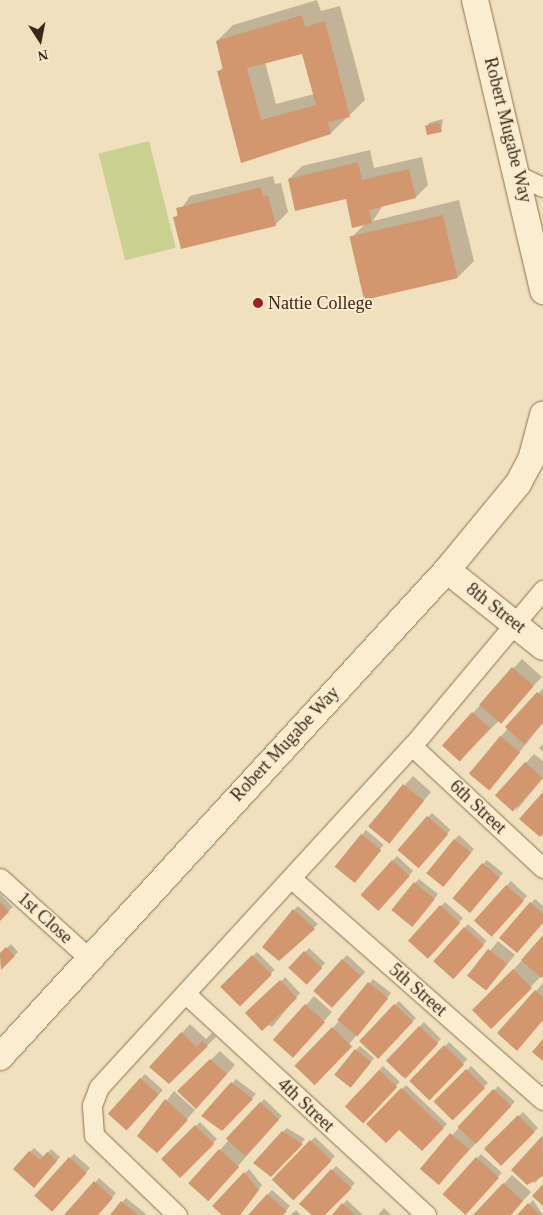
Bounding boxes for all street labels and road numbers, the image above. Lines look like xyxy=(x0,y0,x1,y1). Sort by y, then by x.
street label: Robert Mugabe Way xyxy=(479,55,537,205)
street label: 8th Street xyxy=(462,578,530,638)
street label: Robert Mugabe Way xyxy=(226,682,344,806)
street label: 6th Street xyxy=(445,775,511,839)
street label: 1st Close xyxy=(13,888,77,948)
street label: 5th Street xyxy=(385,959,451,1021)
street label: 4th Street xyxy=(273,1073,339,1137)

